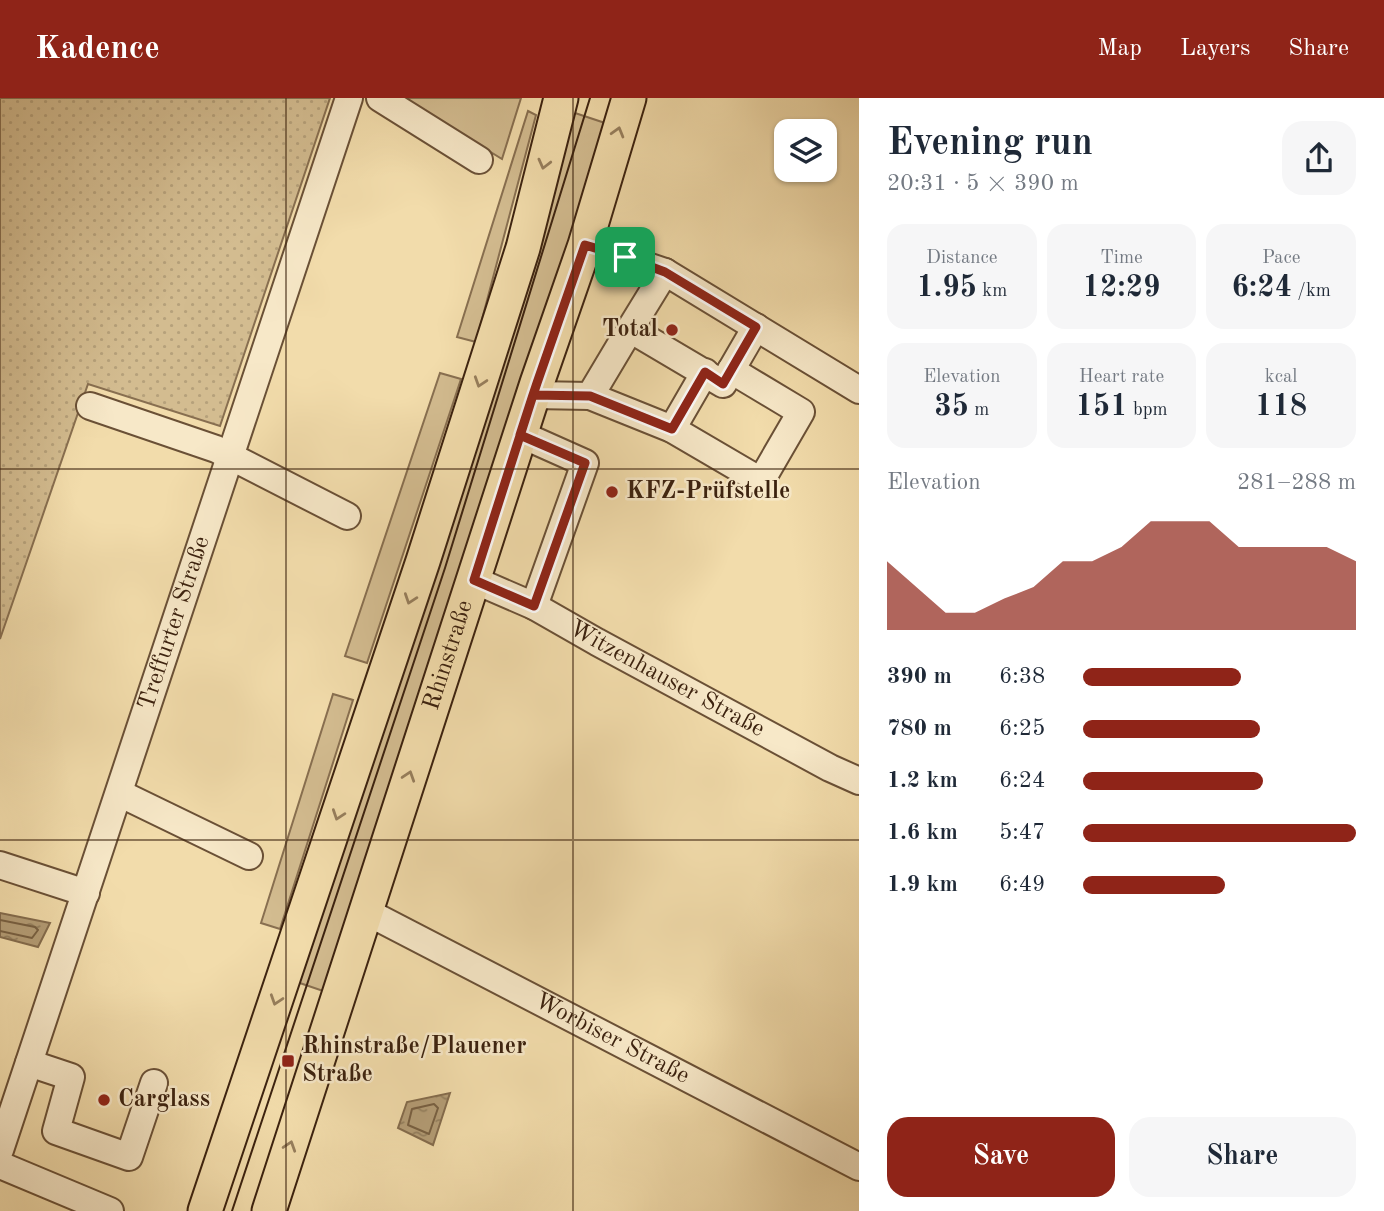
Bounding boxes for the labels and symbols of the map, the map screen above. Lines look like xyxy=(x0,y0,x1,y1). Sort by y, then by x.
one-way arrow xyxy=(610,126,624,138)
one-way arrow xyxy=(538,158,552,170)
pin xyxy=(595,227,655,287)
place label: Total xyxy=(602,318,658,342)
marker: Total xyxy=(664,322,680,338)
one-way arrow xyxy=(474,376,488,388)
place label: KFZ-Prüfstelle xyxy=(626,480,790,504)
marker: KFZ-Prüfstelle xyxy=(604,484,620,500)
street label: Treffurter Straße xyxy=(135,533,215,713)
one-way arrow xyxy=(404,592,418,604)
street label: Rhinstraße xyxy=(420,597,478,713)
street label: Witzenhauser Straße xyxy=(565,617,768,742)
one-way arrow xyxy=(401,770,415,783)
one-way arrow xyxy=(332,808,346,820)
street label: Worbiser Straße xyxy=(531,989,693,1089)
one-way arrow xyxy=(270,993,284,1005)
place label: Rhinstraße/Plauener Straße xyxy=(302,1035,527,1087)
marker: Rhinstraße/Plauener Straße xyxy=(280,1053,296,1069)
place label: Carglass xyxy=(118,1088,210,1112)
marker: Carglass xyxy=(96,1092,112,1108)
one-way arrow xyxy=(282,1140,296,1153)

